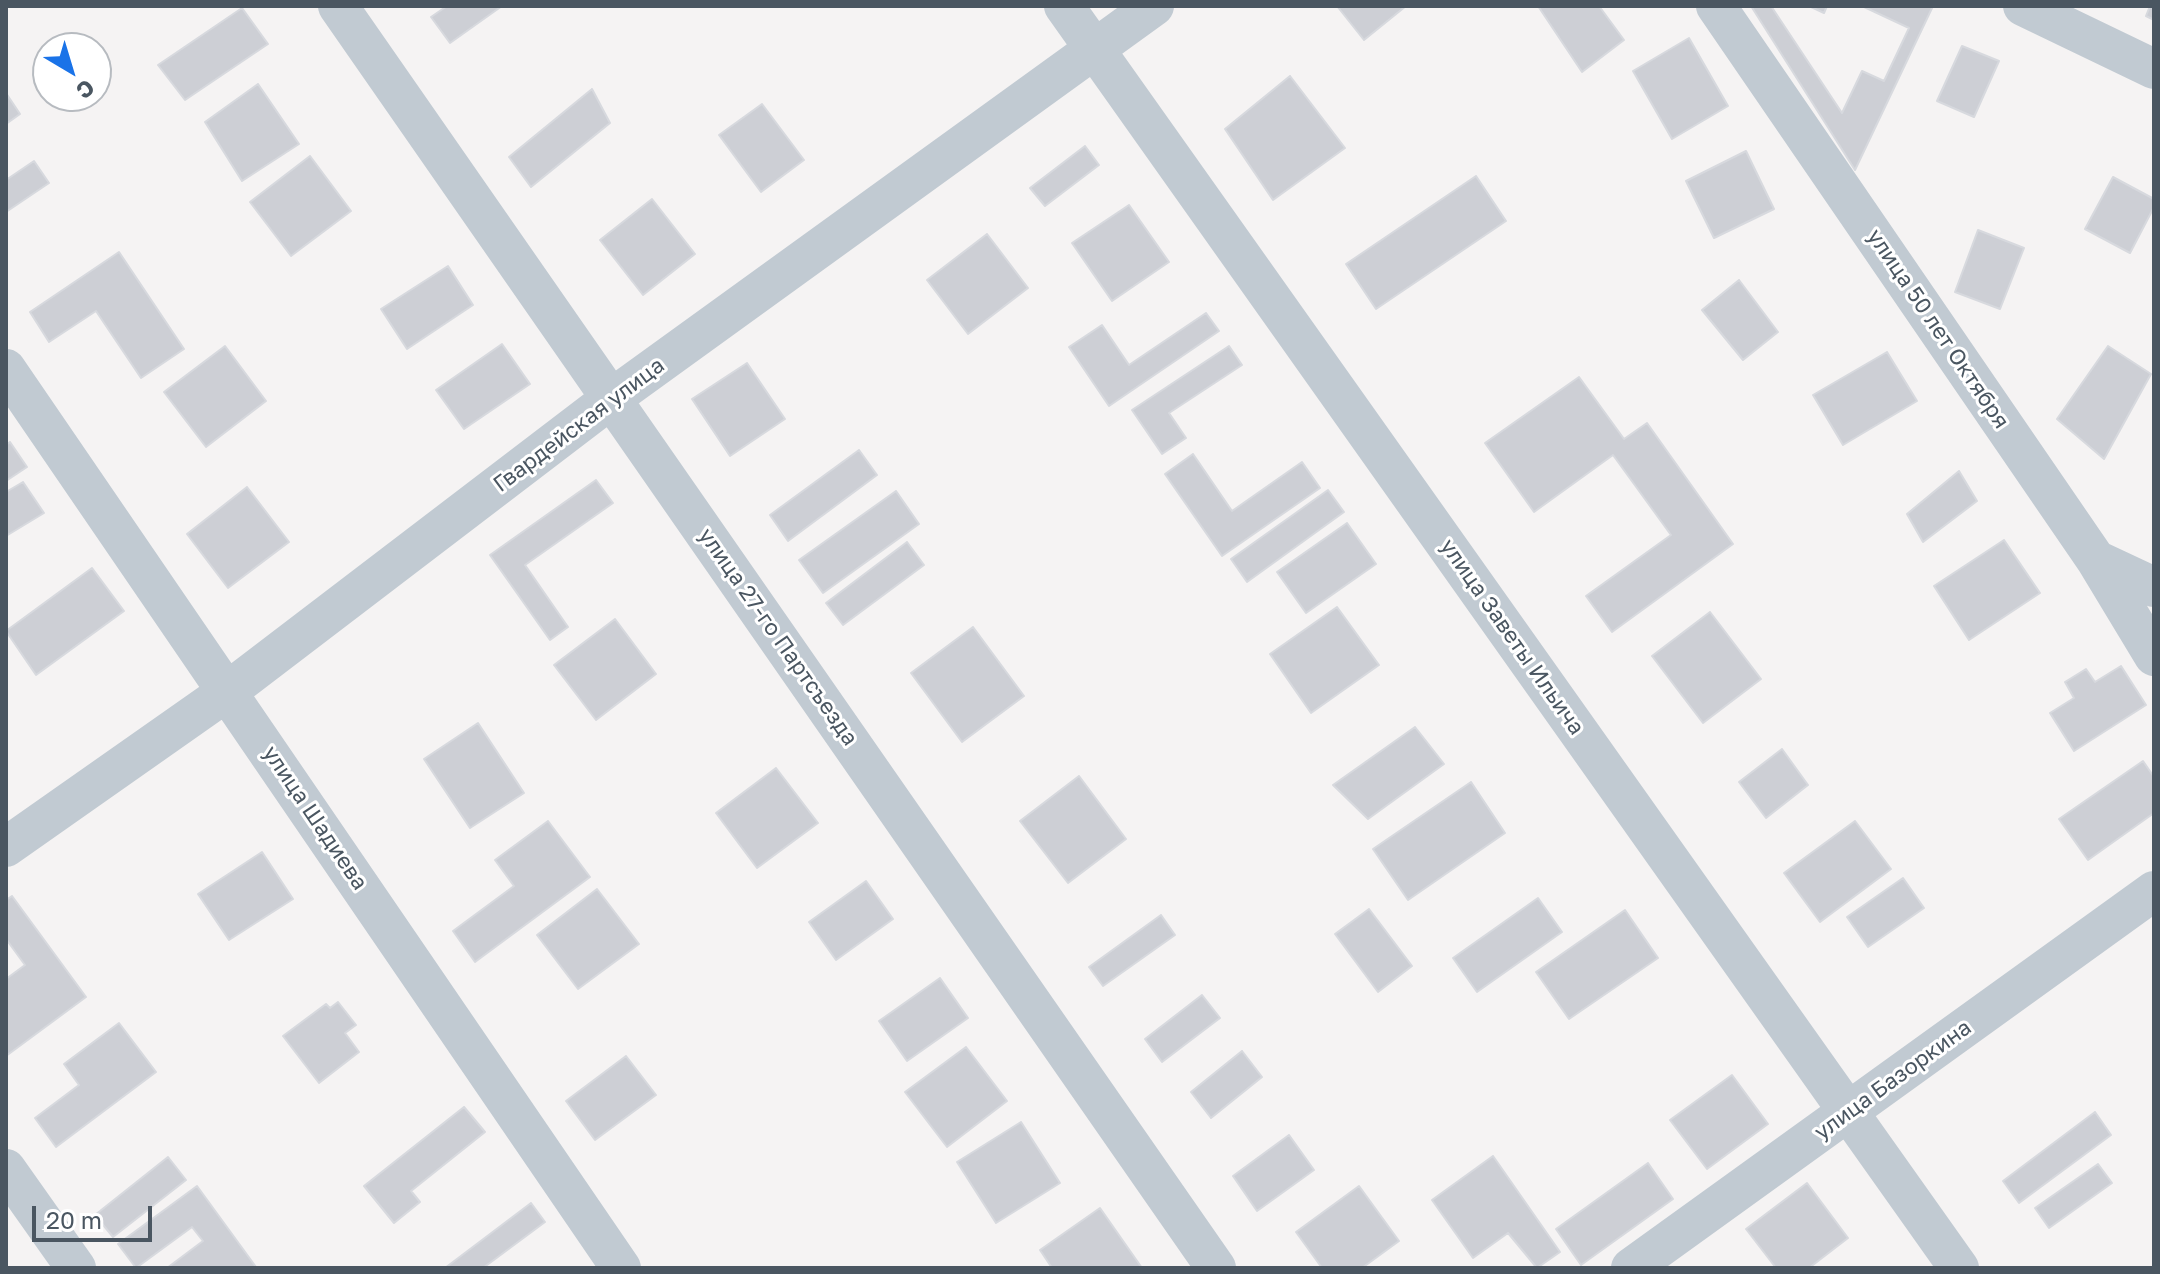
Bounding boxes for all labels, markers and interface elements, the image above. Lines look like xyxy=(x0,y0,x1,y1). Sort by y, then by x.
north arrow xyxy=(32,32,112,112)
text: С xyxy=(71,74,100,105)
street label: улица 50 лет Октября xyxy=(1861,224,2015,434)
street label: Гвардейская улица xyxy=(488,352,670,498)
street label: улица 27-го Партсъезда xyxy=(693,523,863,751)
street label: улица Заветы Ильича xyxy=(1434,534,1590,740)
street label: улица Шадиева xyxy=(257,741,373,895)
street label: улица Базоркина xyxy=(1810,1014,1976,1146)
scale bar xyxy=(36,1190,156,1240)
text: 20 m xyxy=(46,1205,102,1234)

